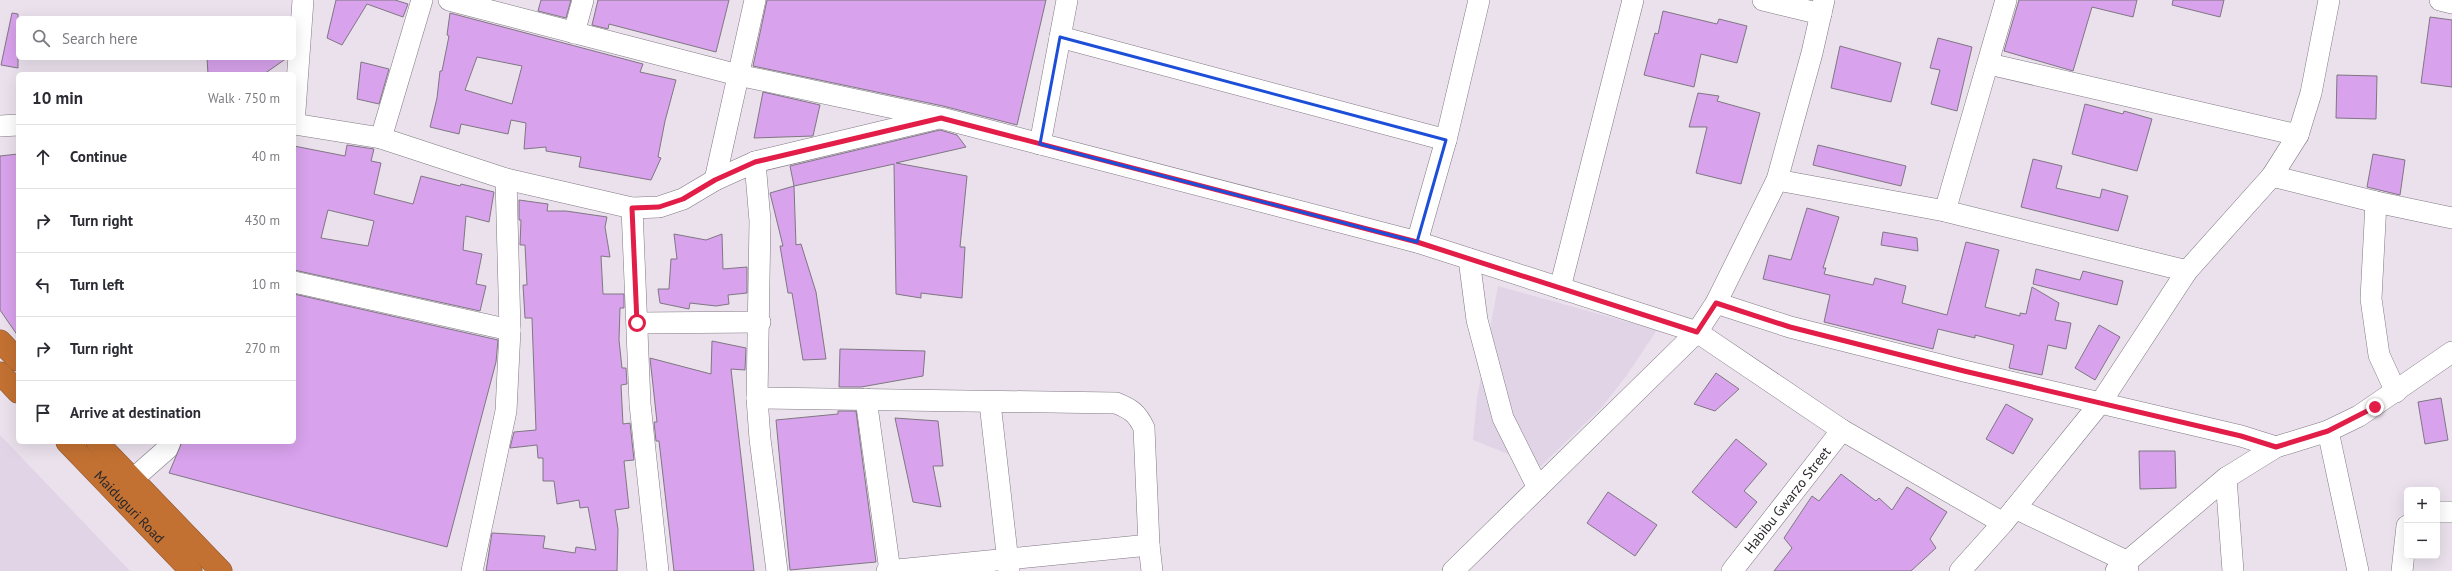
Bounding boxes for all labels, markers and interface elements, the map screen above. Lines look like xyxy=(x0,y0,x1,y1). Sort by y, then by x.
search box xyxy=(16,16,296,60)
icon: search xyxy=(30,27,52,49)
text: Search here xyxy=(62,29,138,48)
text: 10 min xyxy=(32,87,83,109)
text: Walk · 750 m xyxy=(208,90,280,107)
icon: ahead xyxy=(32,146,54,168)
text: Continue xyxy=(70,147,127,166)
text: 40 m xyxy=(252,148,280,165)
icon: right xyxy=(32,210,54,232)
text: Turn right xyxy=(70,211,133,230)
text: 430 m xyxy=(245,212,280,229)
icon: left xyxy=(32,274,54,296)
text: Turn left xyxy=(70,275,124,294)
text: 10 m xyxy=(252,276,280,293)
route start xyxy=(628,314,646,332)
icon: right xyxy=(32,338,54,360)
text: Turn right xyxy=(70,339,133,358)
text: 270 m xyxy=(245,340,280,357)
route end xyxy=(2366,398,2384,416)
icon: arrive xyxy=(32,402,54,424)
text: Arrive at destination xyxy=(70,403,201,422)
street label: Habibu Gwarzo Street xyxy=(1740,443,1835,557)
street label: Maiduguri Road xyxy=(90,467,168,547)
map controls xyxy=(2404,487,2440,559)
button: + xyxy=(2404,487,2440,523)
button: − xyxy=(2404,523,2440,559)

